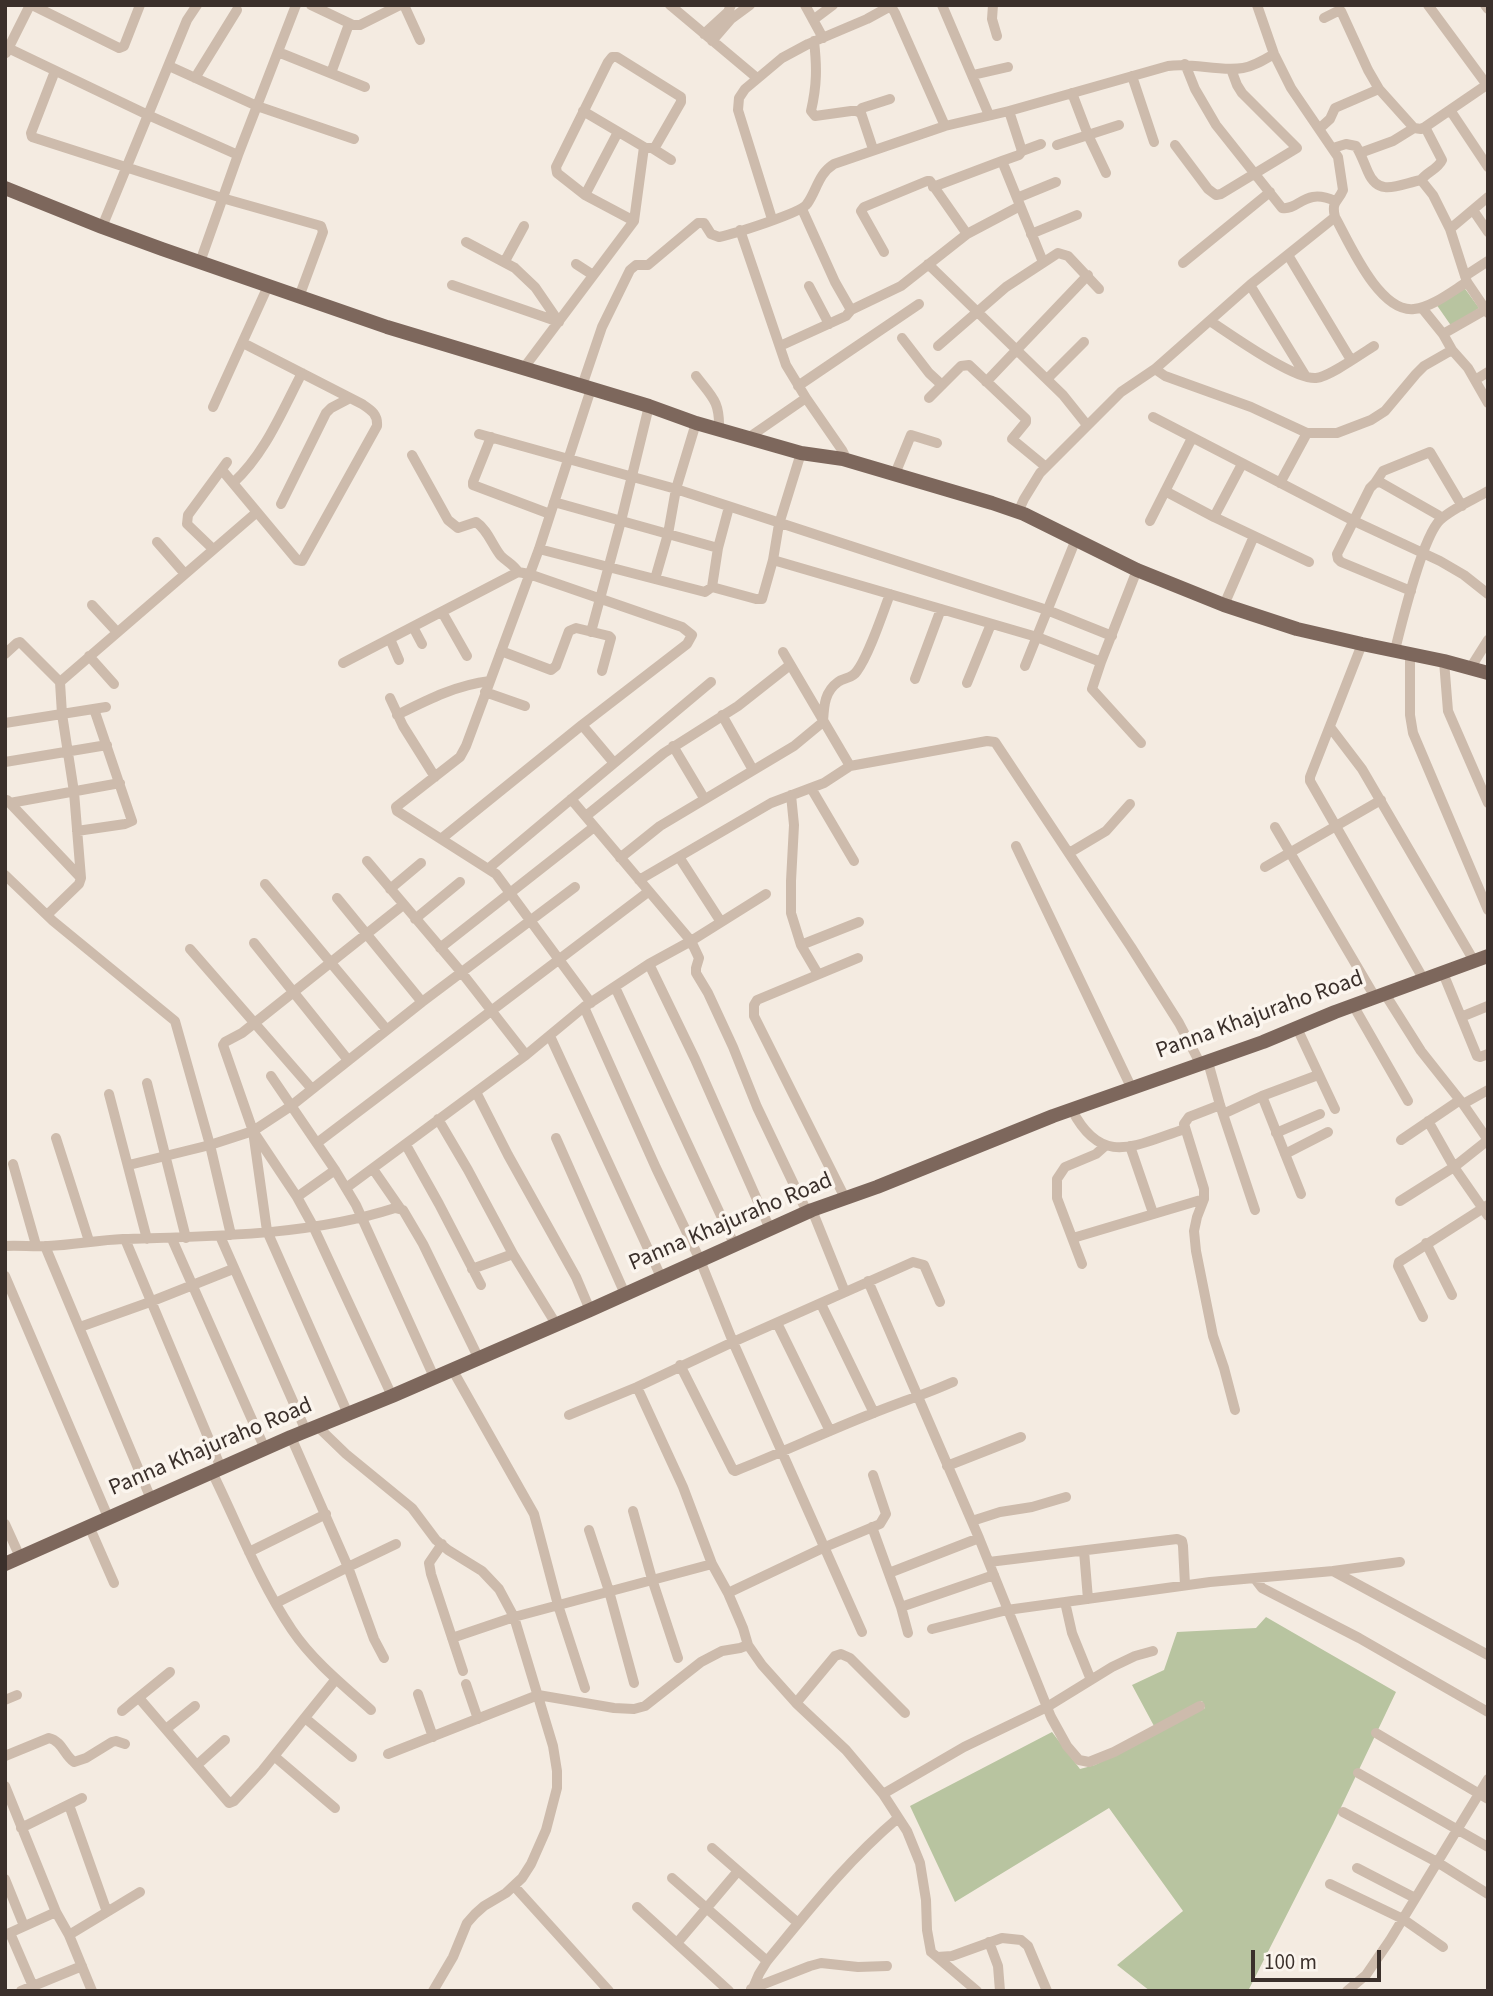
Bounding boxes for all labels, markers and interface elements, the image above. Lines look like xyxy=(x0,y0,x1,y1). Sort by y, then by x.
street label: Panna Khajuraho Road xyxy=(1153,966,1367,1066)
street label: Panna Khajuraho Road xyxy=(625,1168,837,1278)
street label: Panna Khajuraho Road xyxy=(105,1393,317,1503)
scale bar xyxy=(1255,1937,1384,1981)
text: 100 m xyxy=(1264,1947,1317,1977)

